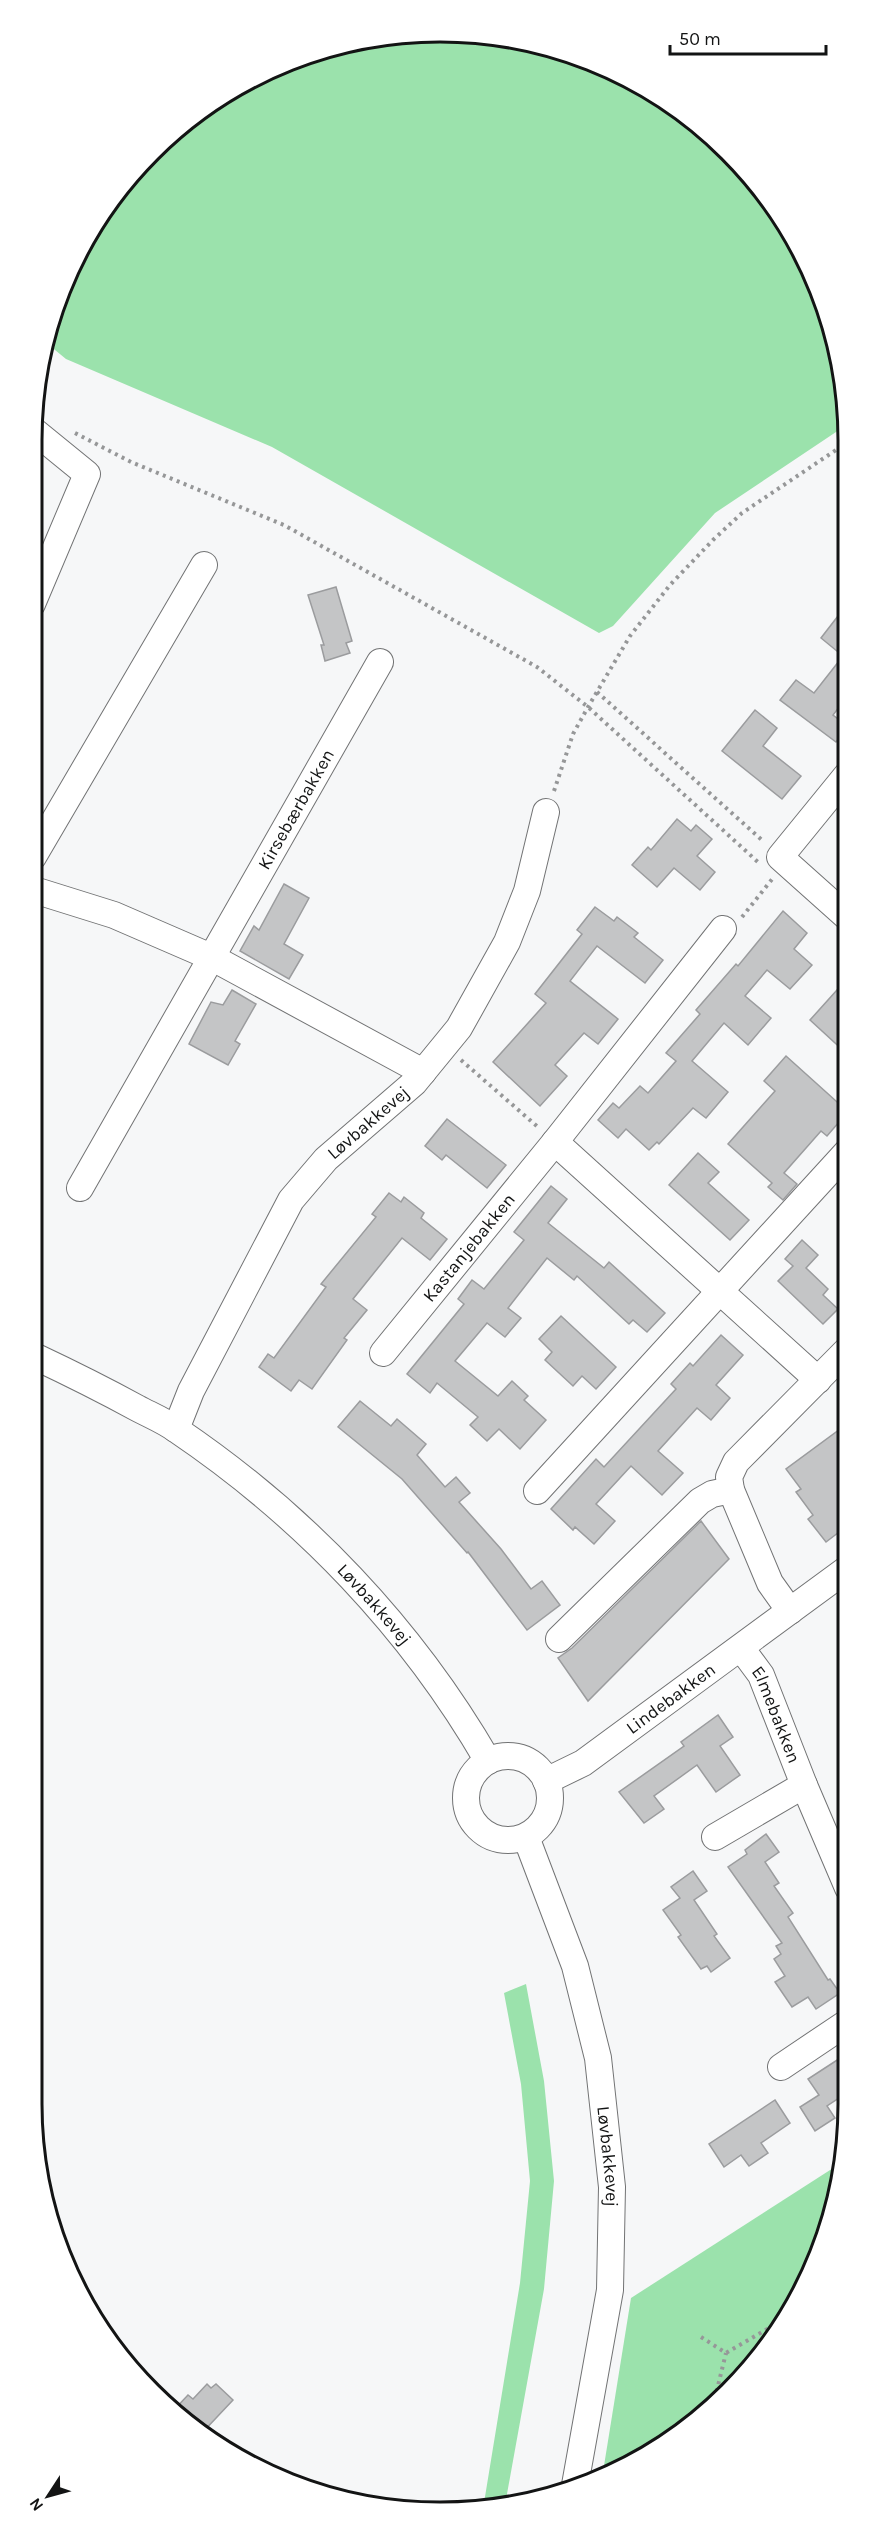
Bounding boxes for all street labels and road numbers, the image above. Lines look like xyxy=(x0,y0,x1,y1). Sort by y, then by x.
street label: Kirsebærbakken xyxy=(253,745,339,873)
street label: Løvbakkevej xyxy=(323,1081,414,1164)
street label: Kastanjebakken xyxy=(418,1189,520,1306)
street label: Løvbakkevej xyxy=(333,1559,416,1650)
street label: Lindebakken xyxy=(622,1658,720,1739)
street label: Elmebakken xyxy=(747,1661,805,1766)
street label: Løvbakkevej xyxy=(592,2105,623,2207)

